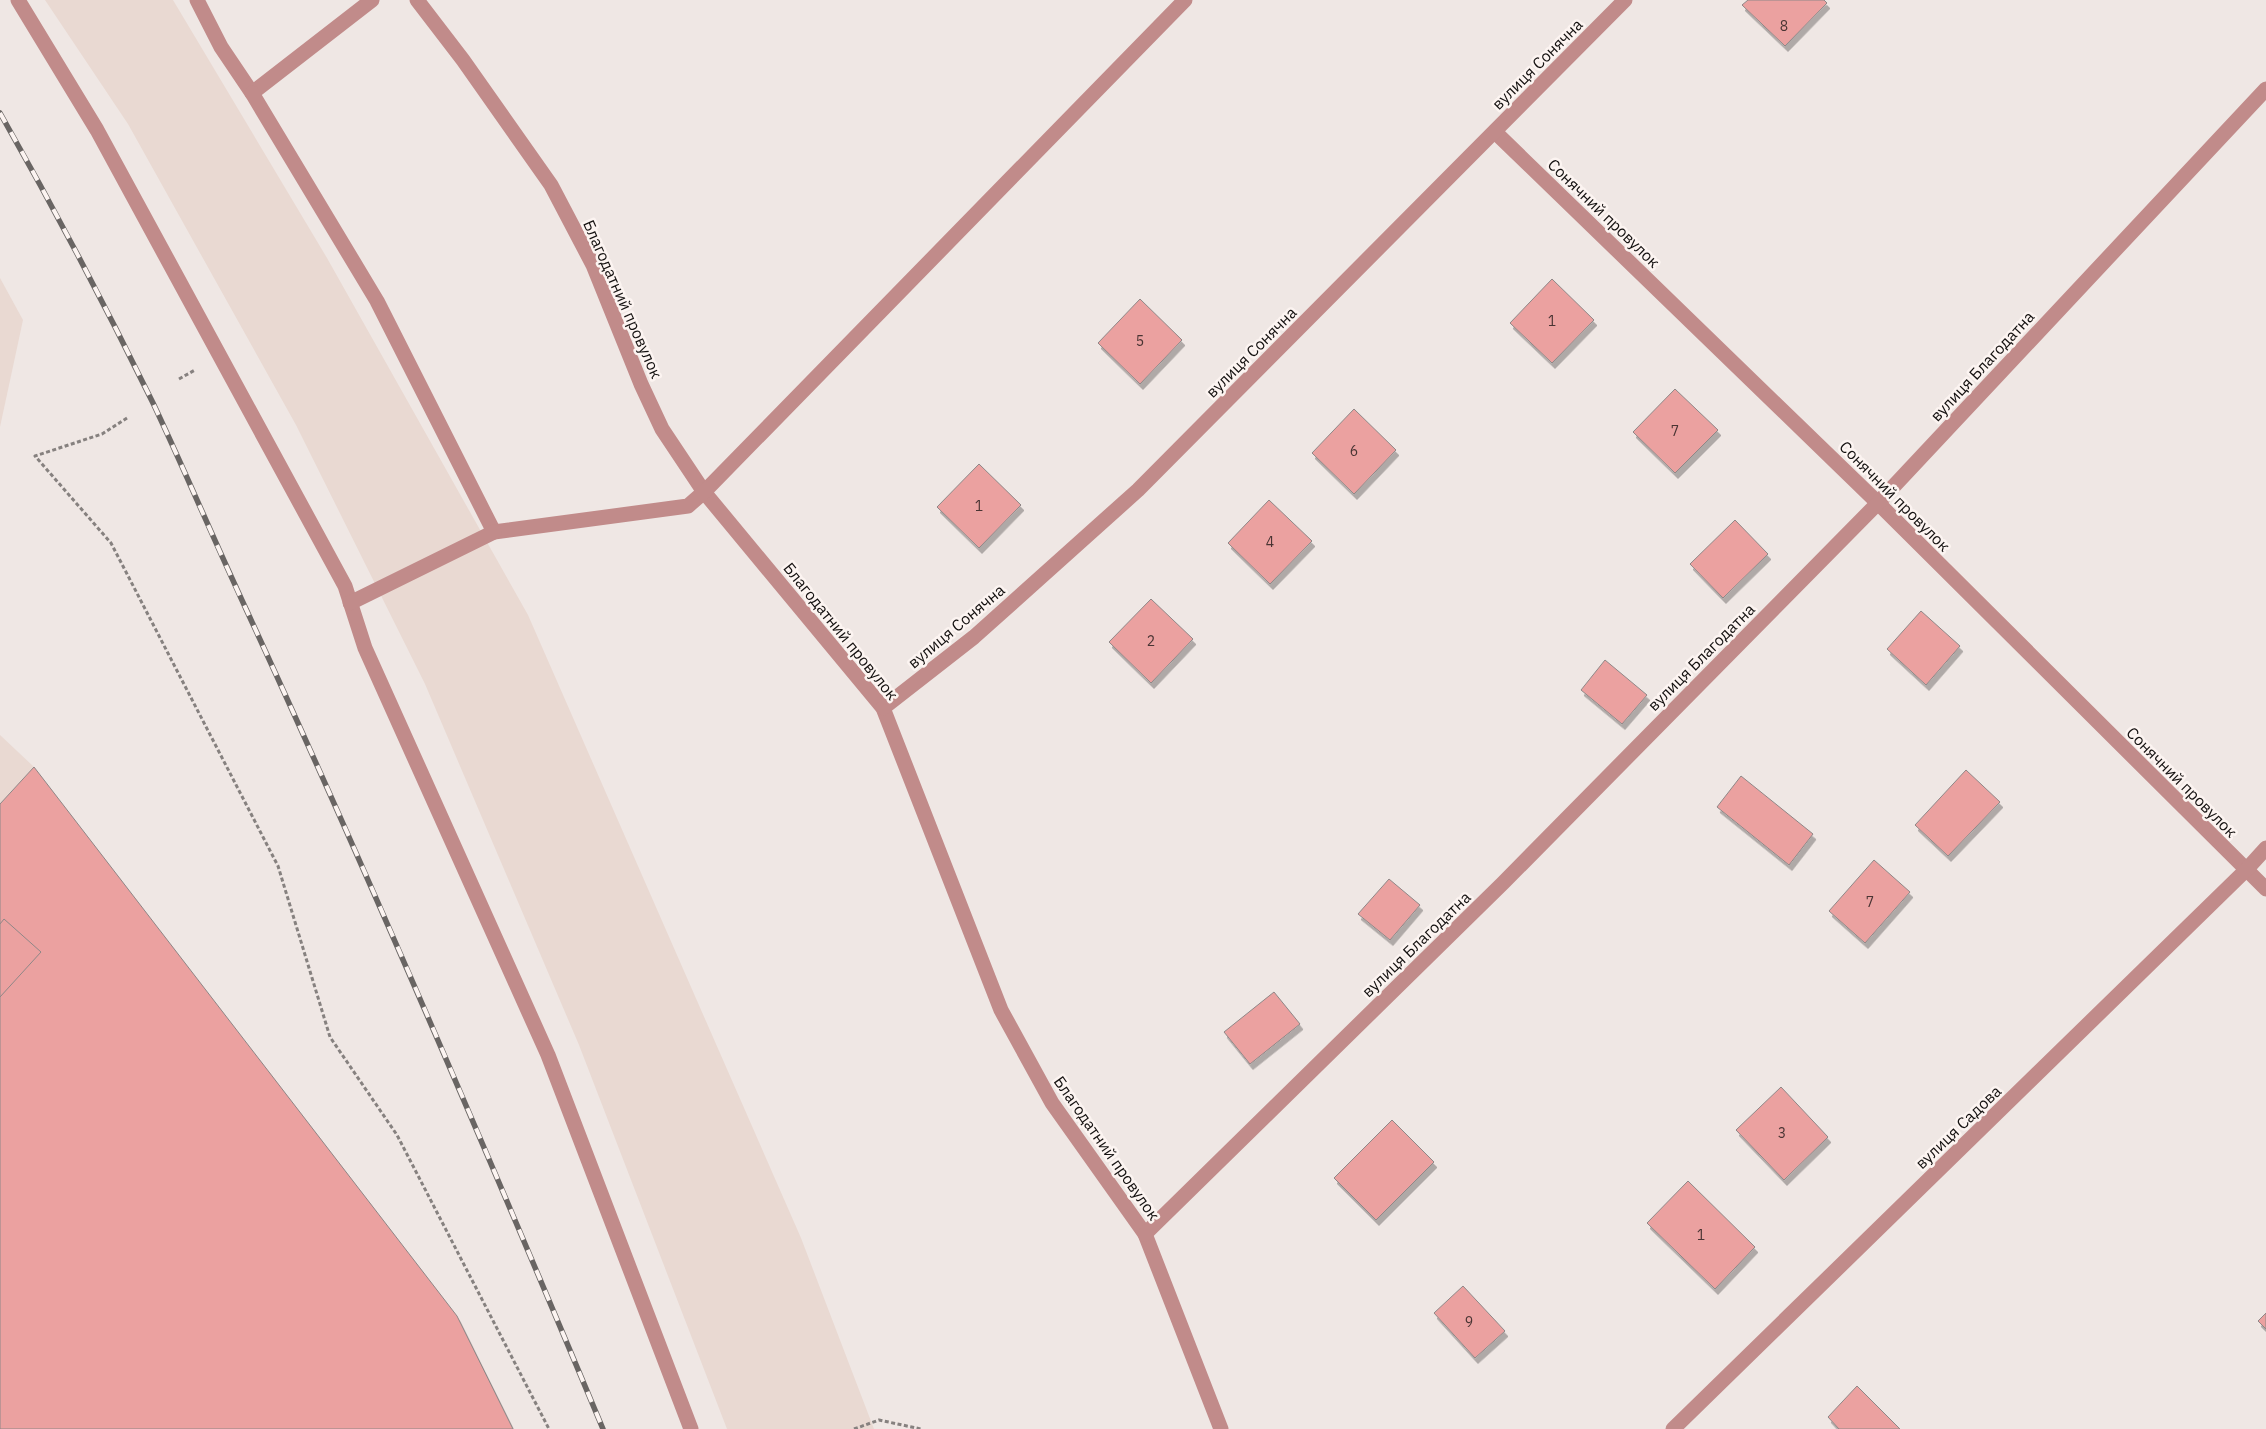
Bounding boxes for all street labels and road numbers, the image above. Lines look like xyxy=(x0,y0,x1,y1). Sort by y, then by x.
street label: вулиця Сонячна xyxy=(1487,14,1587,114)
street label: Сонячний провулок xyxy=(1544,154,1664,272)
street label: Благодатний провулок xyxy=(579,217,667,382)
street label: вулиця Сонячна xyxy=(1201,302,1301,402)
street label: вулиця Благодатна xyxy=(1926,306,2039,425)
street label: Сонячний провулок xyxy=(1836,437,1955,556)
street label: Благодатний провулок xyxy=(779,558,903,704)
street label: вулиця Сонячна xyxy=(903,579,1009,672)
street label: вулиця Благодатна xyxy=(1643,599,1759,715)
street label: Сонячний провулок xyxy=(2123,723,2242,842)
street label: вулиця Благодатна xyxy=(1357,887,1475,1001)
street label: Благодатний провулок xyxy=(1050,1072,1164,1224)
street label: вулиця Садова xyxy=(1911,1081,2005,1173)

